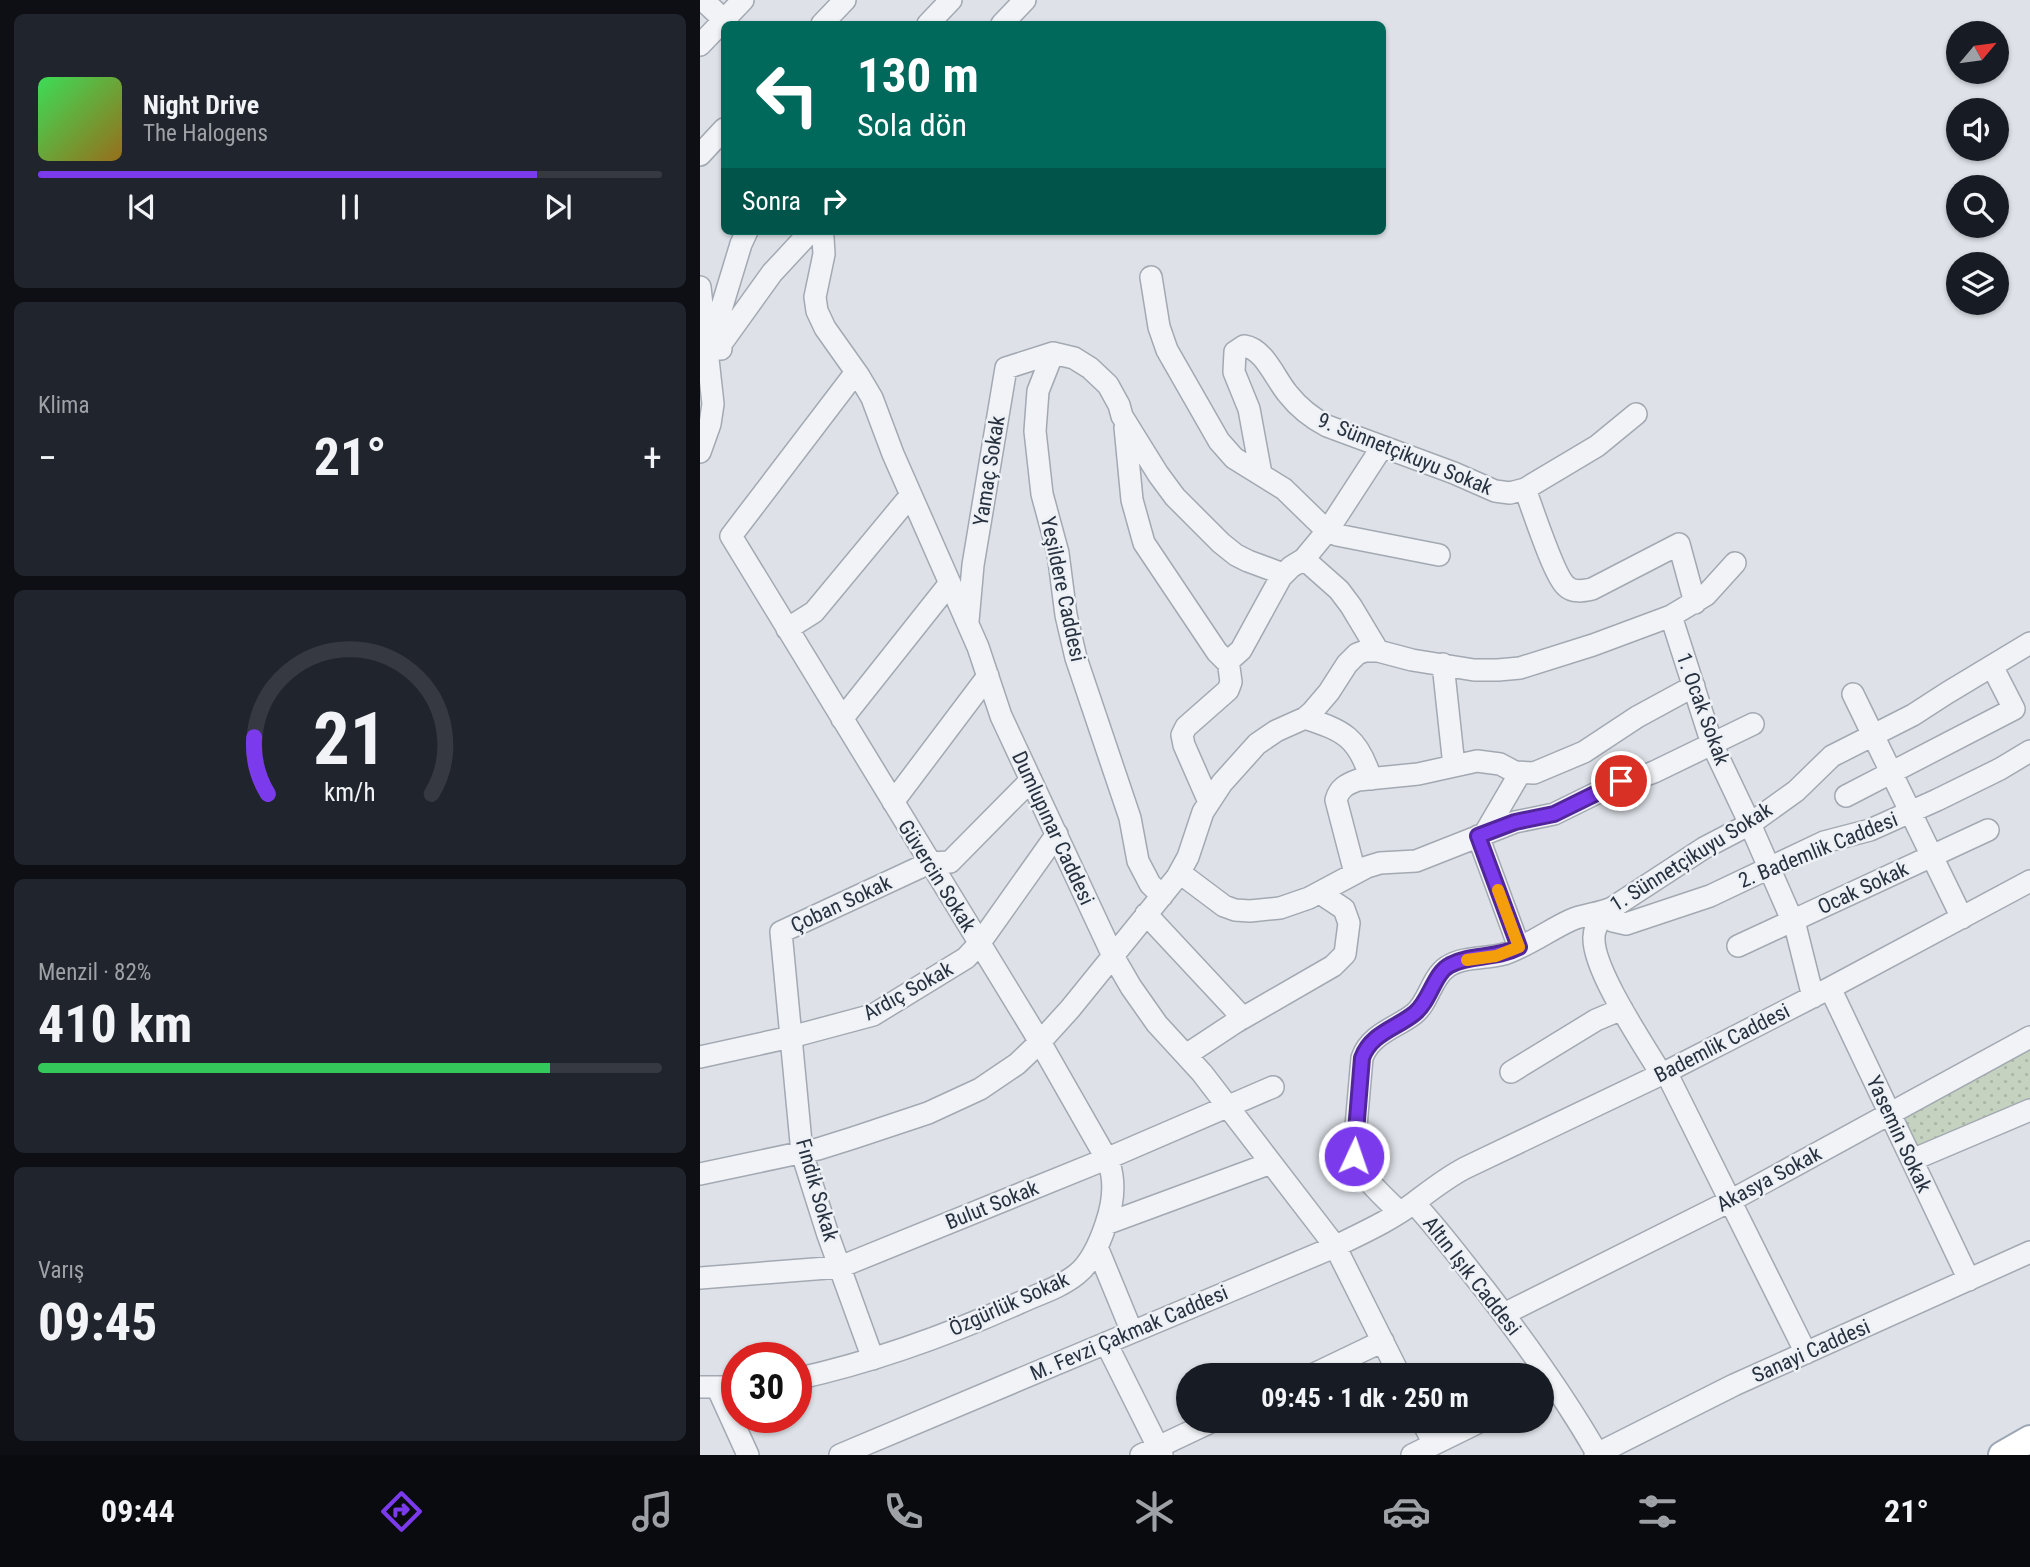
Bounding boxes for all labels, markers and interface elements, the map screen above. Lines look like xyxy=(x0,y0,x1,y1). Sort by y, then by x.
north arrow xyxy=(1946,21,2009,84)
map controls xyxy=(1946,21,2009,315)
text: 130 m xyxy=(857,47,979,104)
icon: left xyxy=(742,49,833,140)
text: Night Drive xyxy=(143,90,259,120)
button: sound xyxy=(1946,98,2009,161)
text: Sola dön xyxy=(857,106,967,144)
text: The Halogens xyxy=(143,120,268,147)
button: search xyxy=(1946,175,2009,238)
icon: right xyxy=(815,182,853,220)
text: Sonra xyxy=(742,186,801,216)
icon: previous xyxy=(123,188,161,226)
icon: pause xyxy=(331,188,369,226)
icon: next xyxy=(539,188,577,226)
button: layers xyxy=(1946,252,2009,315)
text: Klima xyxy=(38,392,89,419)
street label: 9. Sünnetçikuyu Sokak xyxy=(1314,408,1496,500)
street label: Yamaç Sokak xyxy=(968,414,1010,528)
text: 21° xyxy=(314,427,386,488)
text: − xyxy=(38,436,57,480)
text: + xyxy=(643,436,662,480)
street label: Yeşildere Caddesi xyxy=(1036,514,1090,664)
street label: 1. Ocak Sokak xyxy=(1672,650,1735,769)
text: 21 xyxy=(313,696,387,782)
street label: Dumlupınar Caddesi xyxy=(1007,747,1099,909)
pin xyxy=(1591,751,1651,811)
icon: arrive xyxy=(1602,762,1640,800)
text: km/h xyxy=(324,777,376,806)
street label: 1. Sünnetçikuyu Sokak xyxy=(1606,797,1777,917)
street label: 2. Bademlik Caddesi xyxy=(1735,807,1901,893)
street label: Güvercin Sokak xyxy=(893,816,981,937)
street label: Ocak Sokak xyxy=(1814,856,1913,919)
street label: Çoban Sokak xyxy=(787,870,896,938)
street label: Ardıç Sokak xyxy=(859,956,957,1025)
text: Menzil · 82% xyxy=(38,959,151,986)
text: 410 km xyxy=(38,994,192,1055)
street label: Bademlik Caddesi xyxy=(1650,999,1794,1087)
street label: Yasemin Sokak xyxy=(1862,1072,1937,1197)
position arrow xyxy=(1317,1119,1391,1193)
street label: Fındık Sokak xyxy=(791,1136,843,1244)
street label: Akasya Sokak xyxy=(1713,1141,1826,1217)
street label: Bulut Sokak xyxy=(942,1175,1042,1234)
street label: Altın Işık Caddesi xyxy=(1418,1212,1526,1340)
text: Varış xyxy=(38,1257,84,1284)
street label: Özgürlük Sokak xyxy=(946,1267,1073,1341)
street label: M. Fevzi Çakmak Caddesi xyxy=(1027,1280,1231,1386)
text: 09:45 xyxy=(38,1292,157,1353)
street label: Sanayi Caddesi xyxy=(1748,1314,1874,1388)
speed limit sign: 30 xyxy=(721,1342,812,1433)
text: 09:45 · 1 dk · 250 m xyxy=(1261,1383,1469,1413)
icon: directions xyxy=(377,1487,426,1536)
icon: music xyxy=(628,1487,677,1536)
icon: phone xyxy=(879,1487,928,1536)
icon: climate xyxy=(1130,1487,1179,1536)
icon: car xyxy=(1382,1487,1431,1536)
icon: filters xyxy=(1633,1487,1682,1536)
text: 09:44 xyxy=(101,1492,175,1530)
text: 21° xyxy=(1884,1492,1929,1530)

